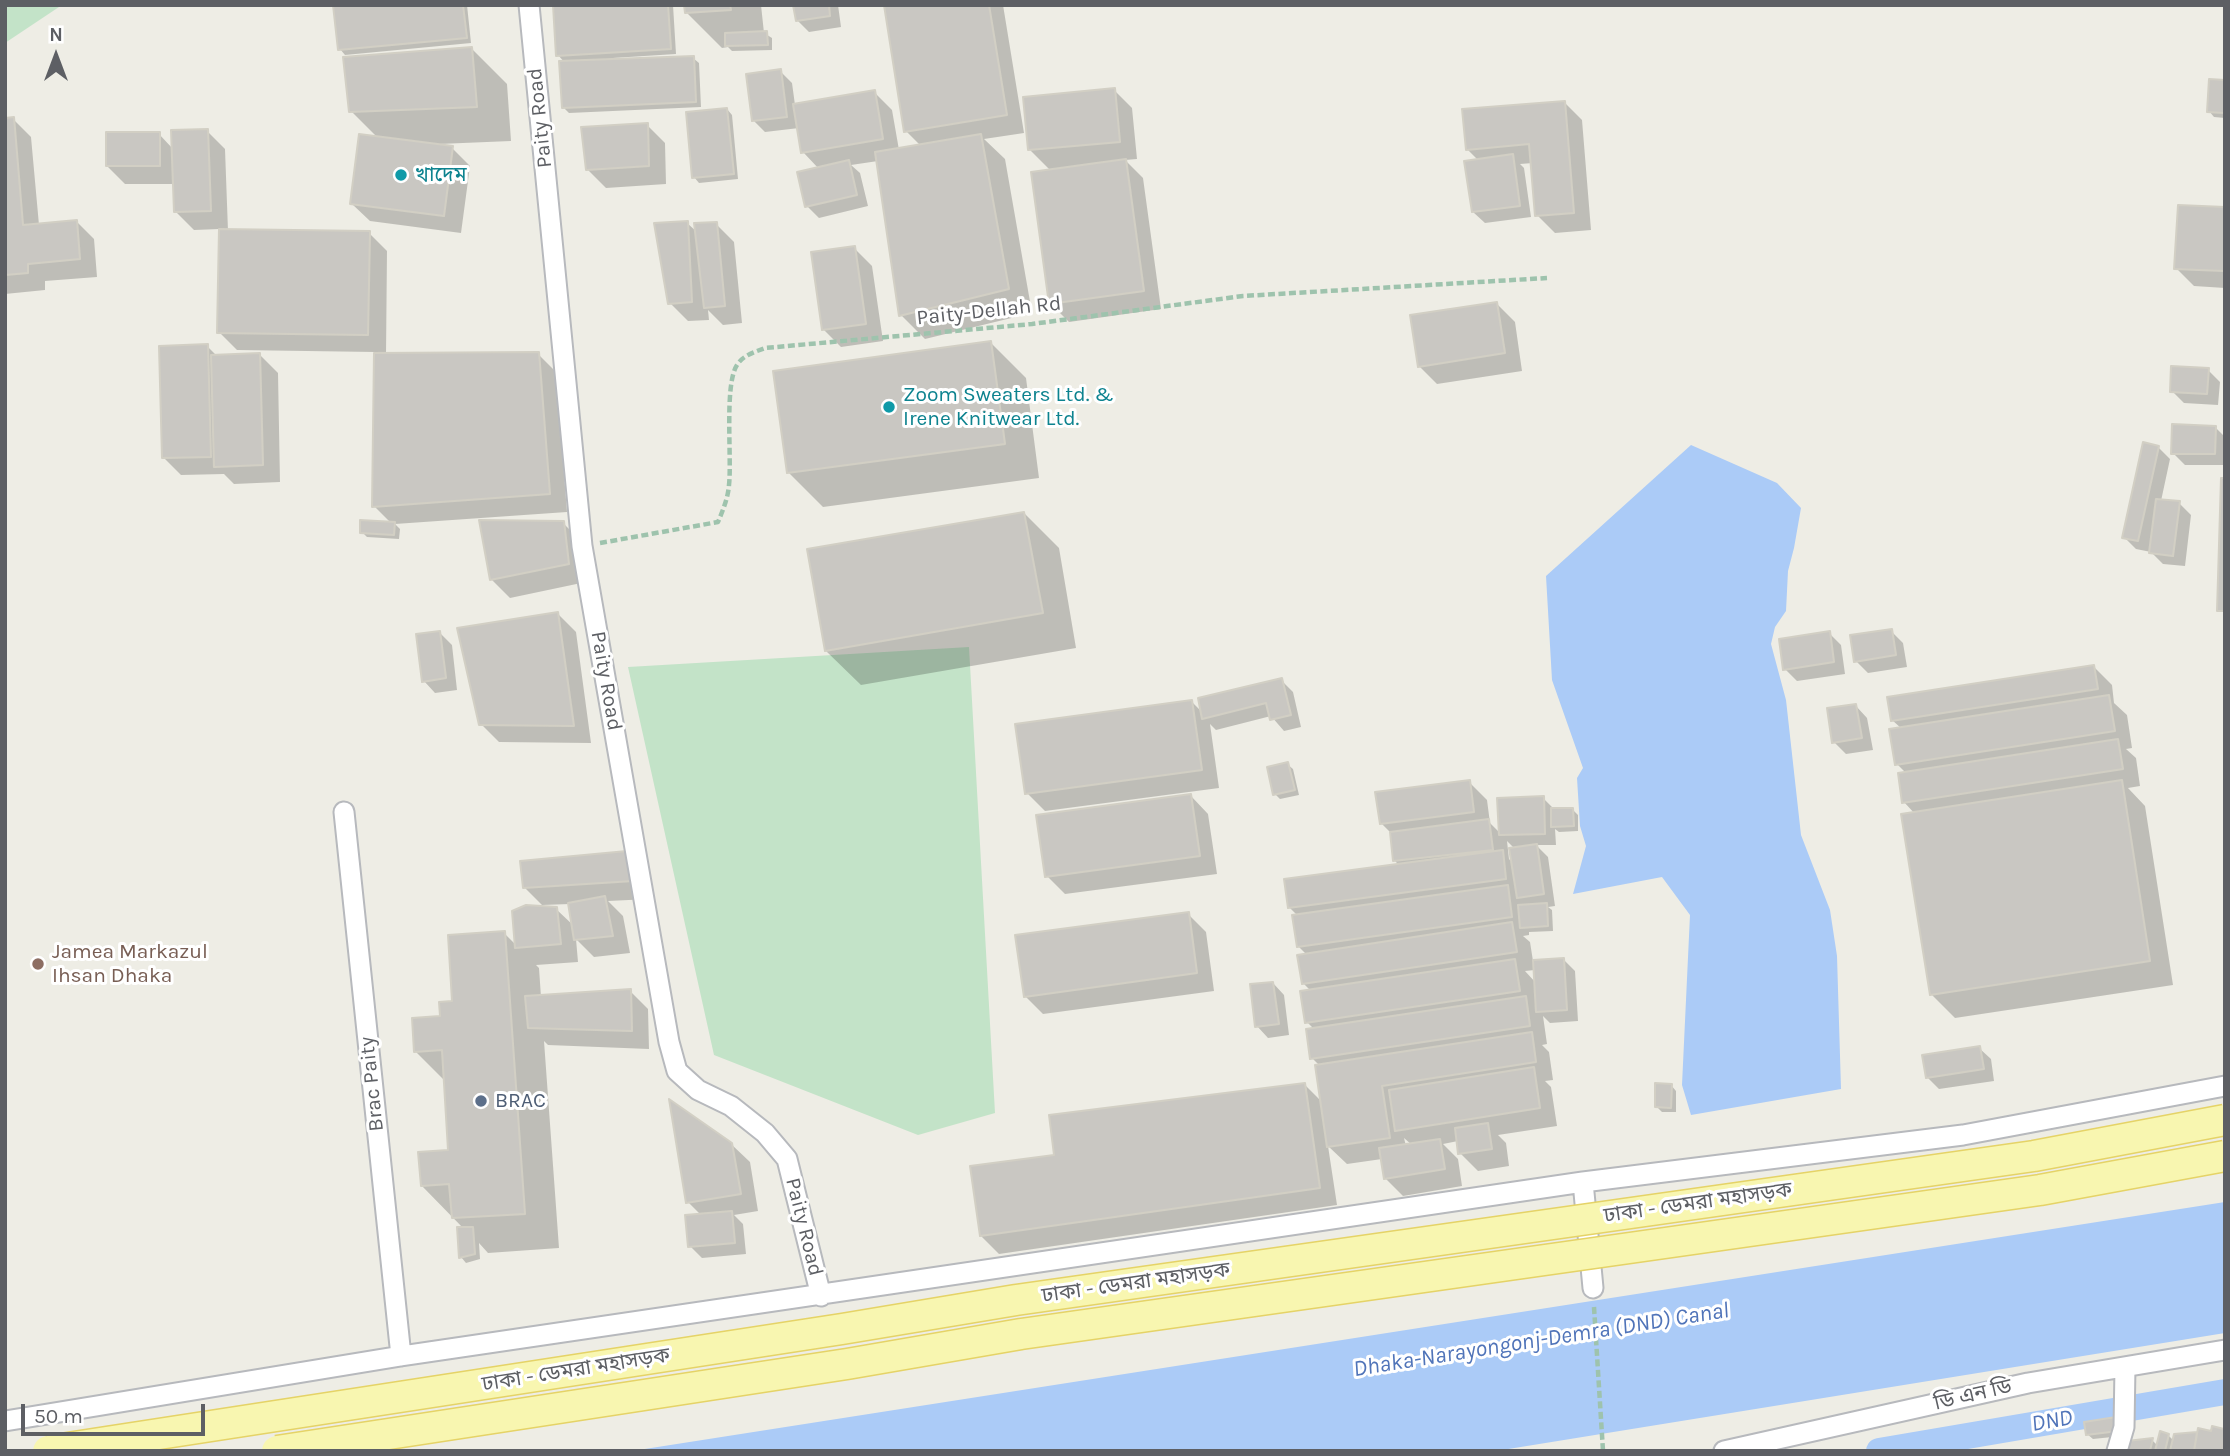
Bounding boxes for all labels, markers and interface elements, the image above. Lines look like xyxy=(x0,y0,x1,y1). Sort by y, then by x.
north arrow xyxy=(21,21,91,91)
text: N xyxy=(49,24,63,46)
street label: Paity Road xyxy=(522,67,558,169)
place label: খাদেম xyxy=(415,162,467,188)
marker: খাদেম xyxy=(393,167,409,183)
street label: Paity-Dellah Rd xyxy=(915,291,1063,331)
place label: Zoom Sweaters Ltd. & Irene Knitwear Ltd. xyxy=(903,382,1114,432)
marker: Zoom Sweaters Ltd. & Irene Knitwear Ltd. xyxy=(881,399,897,415)
street label: Paity Road xyxy=(585,629,627,733)
place label: Jamea Markazul Ihsan Dhaka xyxy=(52,939,208,989)
marker: Jamea Markazul Ihsan Dhaka xyxy=(30,956,46,972)
street label: Brac Paity xyxy=(354,1035,390,1133)
place label: BRAC xyxy=(495,1088,546,1114)
marker: BRAC xyxy=(473,1093,489,1109)
street label: Paity Road xyxy=(780,1175,828,1279)
street label: ঢাকা - ডেমরা মহাসড়ক xyxy=(1602,1177,1794,1229)
street label: ঢাকা - ডেমরা মহাসড়ক xyxy=(1040,1257,1232,1309)
water label: Dhaka-Narayongonj-Demra (DND) Canal xyxy=(1351,1297,1731,1383)
street label: ঢাকা - ডেমরা মহাসড়ক xyxy=(480,1343,672,1397)
street label: ডি এন ডি xyxy=(1932,1374,2014,1416)
scale bar xyxy=(24,1390,208,1434)
text: 50 m xyxy=(34,1404,83,1428)
water label: DND xyxy=(2029,1404,2075,1438)

